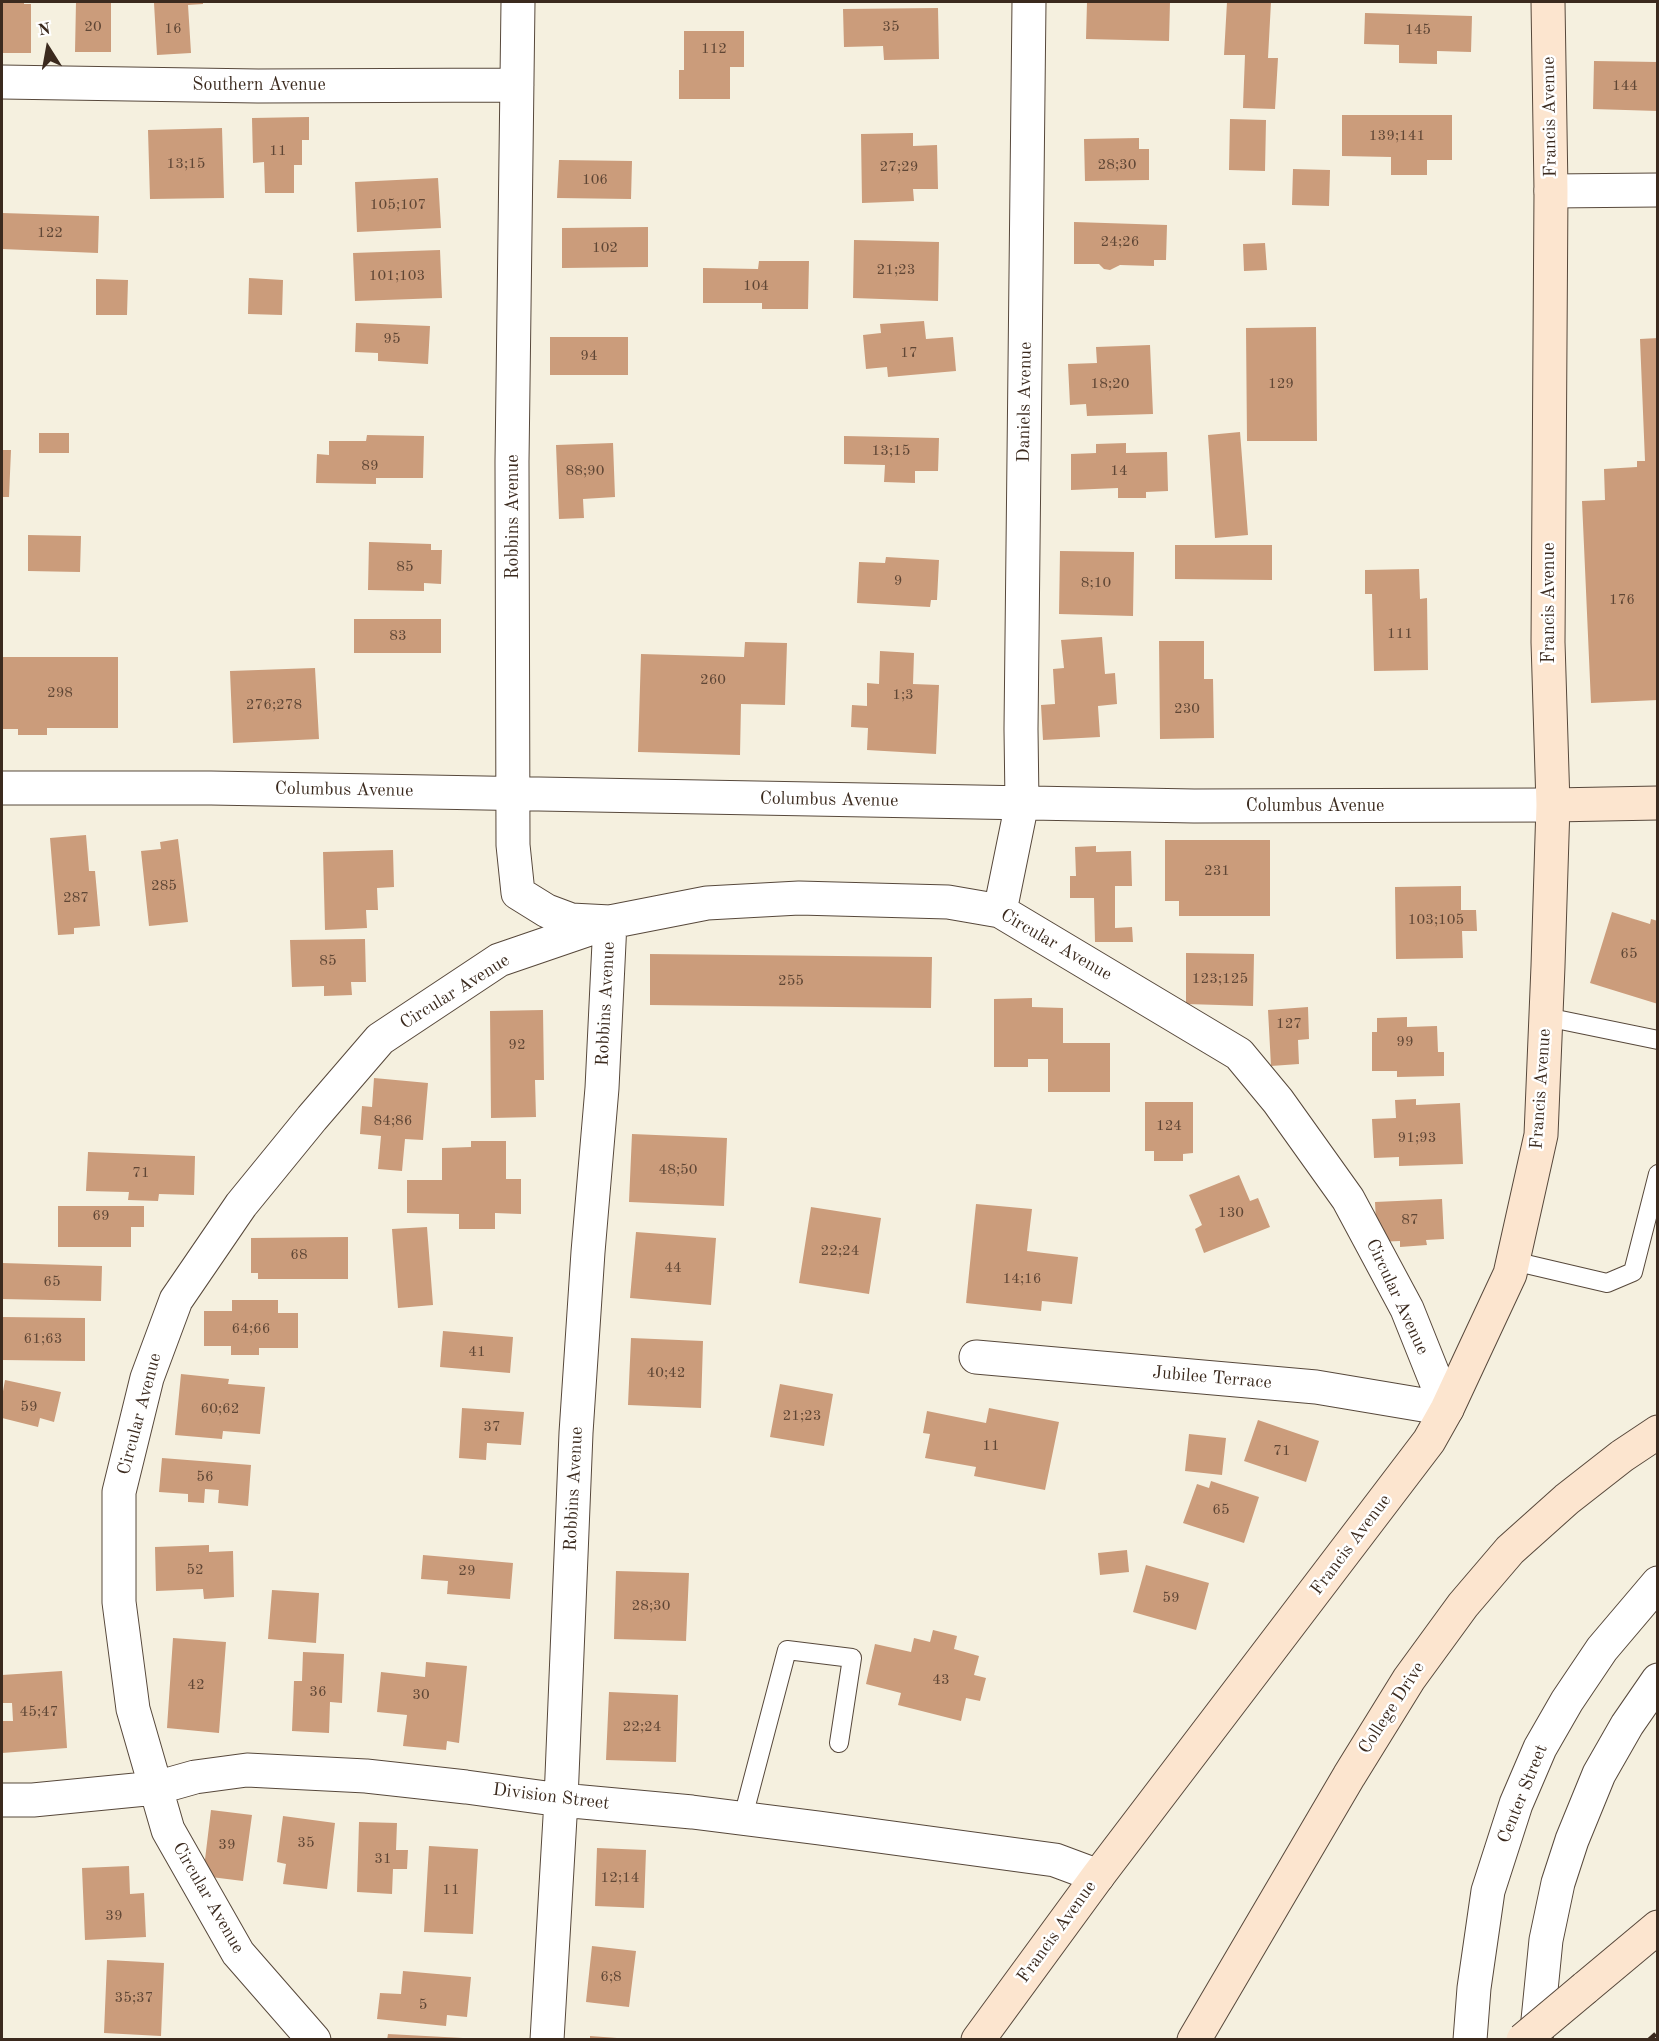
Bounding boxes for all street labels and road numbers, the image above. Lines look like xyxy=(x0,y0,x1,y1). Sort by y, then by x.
street label: Francis Avenue xyxy=(1538,56,1562,178)
street label: Southern Avenue xyxy=(192,74,326,96)
street label: Daniels Avenue xyxy=(1013,341,1037,463)
street label: Robbins Avenue xyxy=(502,455,524,579)
street label: Francis Avenue xyxy=(1538,543,1560,663)
street label: Columbus Avenue xyxy=(275,778,413,802)
street label: Columbus Avenue xyxy=(760,788,898,812)
street label: Columbus Avenue xyxy=(1246,795,1384,817)
street label: Circular Avenue xyxy=(996,904,1116,986)
street label: Robbins Avenue xyxy=(592,941,620,1067)
street label: Circular Avenue xyxy=(396,950,514,1034)
street label: Francis Avenue xyxy=(1526,1028,1556,1150)
street label: Circular Avenue xyxy=(1361,1236,1433,1358)
street label: Circular Avenue xyxy=(113,1351,167,1477)
street label: Jubilee Terrace xyxy=(1152,1362,1272,1394)
street label: Robbins Avenue xyxy=(560,1426,588,1552)
street label: Francis Avenue xyxy=(1306,1490,1396,1600)
street label: College Drive xyxy=(1354,1658,1430,1758)
street label: Center Street xyxy=(1493,1741,1553,1847)
street label: Division Street xyxy=(491,1779,611,1815)
street label: Circular Avenue xyxy=(167,1838,249,1958)
street label: Francis Avenue xyxy=(1013,1877,1101,1987)

